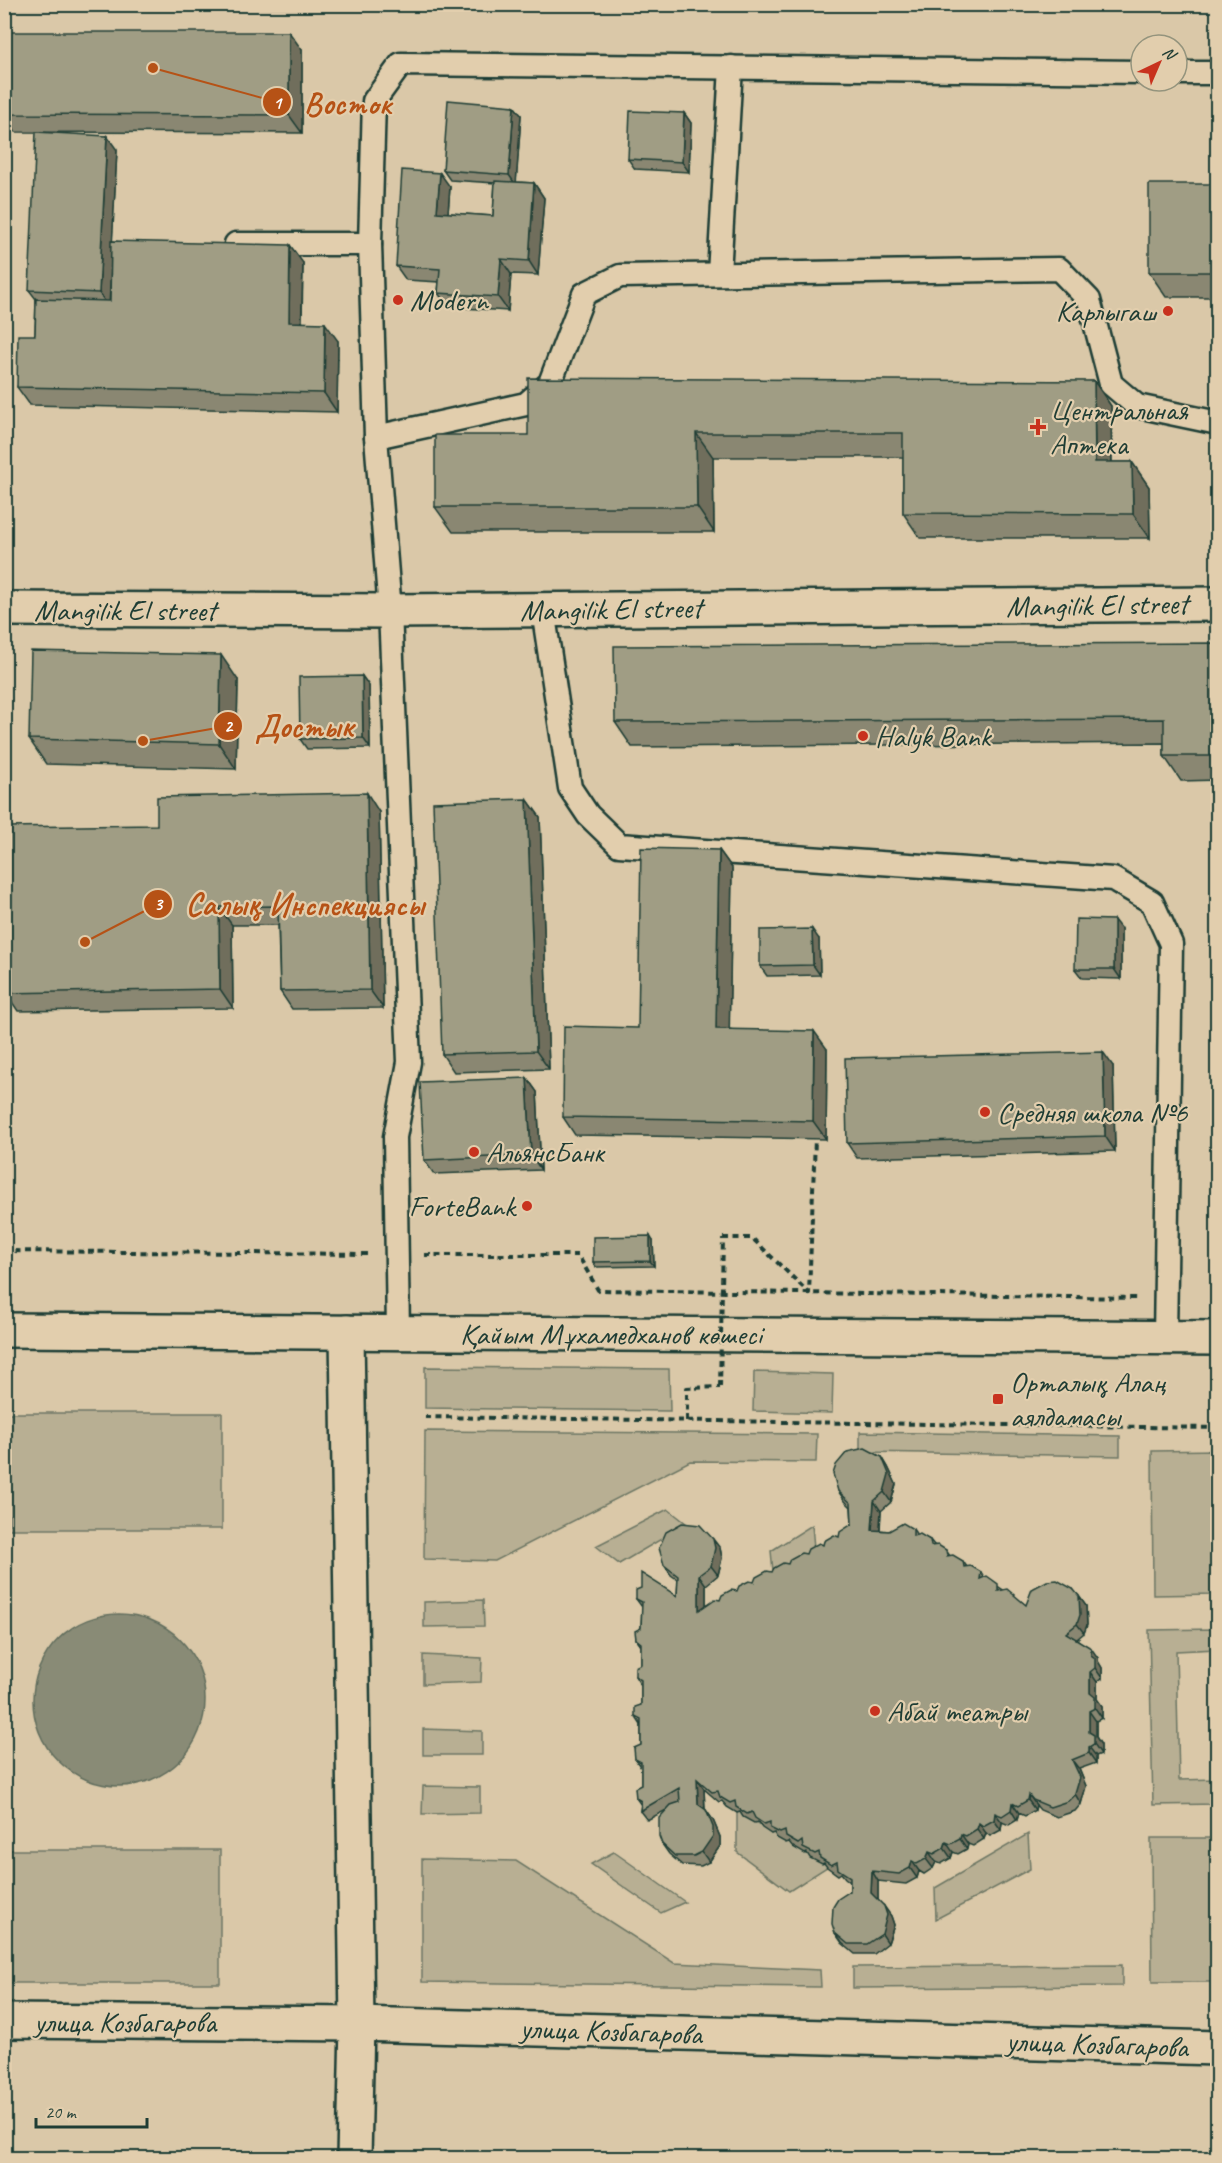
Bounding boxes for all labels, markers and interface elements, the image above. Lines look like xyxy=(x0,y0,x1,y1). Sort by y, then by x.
north arrow xyxy=(1129,33,1189,93)
text: N xyxy=(1158,42,1181,66)
callout: Восток xyxy=(262,77,404,127)
text: Восток xyxy=(304,83,394,124)
text: 1 xyxy=(273,92,283,114)
place label: Modern xyxy=(410,281,490,319)
place label: Карлыгаш xyxy=(1056,292,1158,330)
marker: Modern xyxy=(391,293,405,307)
marker: Карлыгаш xyxy=(1161,304,1175,318)
place label: Центральная Аптека xyxy=(1050,391,1189,463)
marker: Центральная Аптека xyxy=(1031,420,1045,434)
street label: Mangilik El street xyxy=(1006,584,1192,626)
street label: Mangilik El street xyxy=(520,588,706,630)
street label: Mangilik El street xyxy=(34,591,220,629)
callout: Достык xyxy=(213,701,366,751)
text: Достык xyxy=(255,706,356,747)
text: 2 xyxy=(224,715,234,737)
place label: Halyk Bank xyxy=(875,717,992,755)
marker: Halyk Bank xyxy=(856,729,870,743)
callout: Салық Инспекциясы xyxy=(143,879,436,929)
text: Салық Инспекциясы xyxy=(186,884,427,925)
text: 3 xyxy=(154,893,164,915)
place label: Средняя школа №6 xyxy=(997,1093,1189,1131)
marker: Средняя школа №6 xyxy=(978,1105,992,1119)
place label: АльянсБанк xyxy=(486,1133,606,1171)
marker: АльянсБанк xyxy=(467,1145,481,1159)
place label: ForteBank xyxy=(409,1187,517,1225)
marker: ForteBank xyxy=(520,1199,534,1213)
street label: Қайым Мұхамедханов көшесі xyxy=(460,1315,765,1353)
place label: Орталық Алаң аялдамасы xyxy=(1010,1363,1166,1435)
marker: Орталық Алаң аялдамасы xyxy=(991,1392,1005,1406)
place label: Абай театры xyxy=(887,1692,1029,1730)
marker: Абай театры xyxy=(868,1704,882,1718)
street label: улица Козбагарова xyxy=(32,2003,218,2041)
street label: улица Козбагарова xyxy=(517,2009,705,2053)
street label: улица Козбагарова xyxy=(1003,2022,1191,2066)
scale bar xyxy=(36,2091,147,2129)
text: 20 m xyxy=(45,2101,78,2123)

